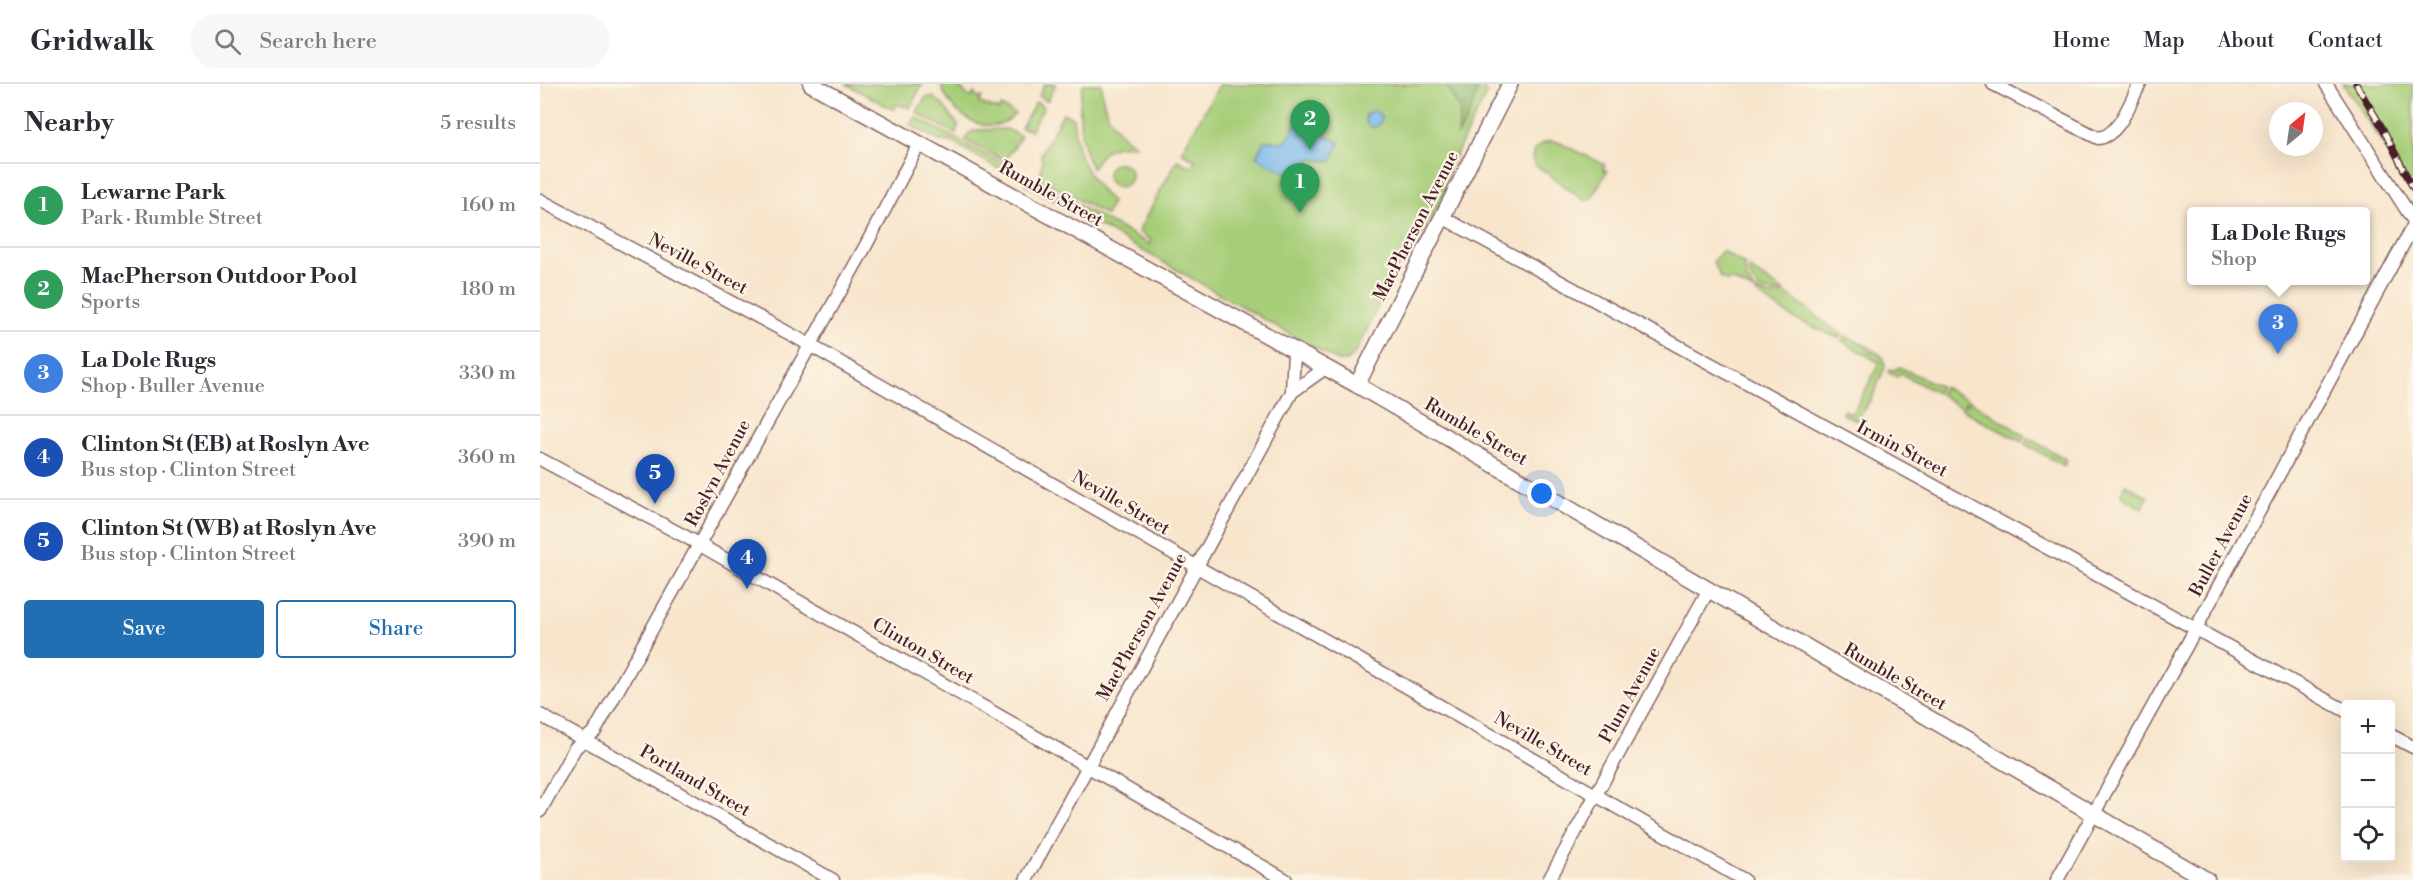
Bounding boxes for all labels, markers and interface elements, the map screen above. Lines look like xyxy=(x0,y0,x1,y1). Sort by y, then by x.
search box xyxy=(190,14,610,68)
text: Gridwalk xyxy=(30,24,154,59)
icon: search xyxy=(211,25,244,58)
text: Search here xyxy=(259,28,377,55)
text: Home xyxy=(2053,28,2110,54)
text: Map xyxy=(2143,28,2185,54)
text: About xyxy=(2218,28,2275,54)
text: Contact xyxy=(2308,28,2383,54)
pin: 2 xyxy=(1290,100,1330,150)
north arrow xyxy=(2269,102,2323,156)
text: Nearby xyxy=(24,107,114,139)
text: 5 results xyxy=(440,111,516,136)
street label: MacPherson Avenue xyxy=(1368,147,1464,305)
street label: Rumble Street xyxy=(995,156,1108,232)
pin: 1 xyxy=(1280,164,1320,213)
text: Lewarne Park xyxy=(81,179,226,206)
text: 1 xyxy=(39,193,48,218)
text: 160 m xyxy=(461,193,516,218)
text: Park · Rumble Street xyxy=(81,206,263,231)
popup xyxy=(2187,207,2370,285)
text: La Dole Rugs xyxy=(2211,220,2346,247)
street label: Neville Street xyxy=(644,228,752,300)
text: Shop xyxy=(2211,247,2257,272)
text: MacPherson Outdoor Pool xyxy=(81,263,357,290)
text: 2 xyxy=(37,277,50,302)
text: 180 m xyxy=(461,277,516,302)
text: Sports xyxy=(81,290,140,315)
pin: 3 xyxy=(2258,304,2298,354)
text: La Dole Rugs xyxy=(81,347,216,374)
text: 3 xyxy=(37,361,50,386)
text: 330 m xyxy=(459,361,516,386)
text: Shop · Buller Avenue xyxy=(81,374,265,399)
street label: Rumble Street xyxy=(1420,393,1532,471)
street label: Roslyn Avenue xyxy=(680,415,756,531)
street label: Irmin Street xyxy=(1852,415,1952,483)
text: Clinton St (EB) at Roslyn Ave xyxy=(81,431,370,458)
text: 4 xyxy=(37,445,50,470)
text: 360 m xyxy=(458,445,516,470)
pin: 5 xyxy=(636,454,674,504)
text: Bus stop · Clinton Street xyxy=(81,458,296,483)
street label: Neville Street xyxy=(1068,466,1175,541)
your location xyxy=(1527,479,1556,508)
street label: Buller Avenue xyxy=(2184,490,2258,601)
text: Clinton St (WB) at Roslyn Ave xyxy=(81,515,377,542)
text: 5 xyxy=(37,529,50,554)
text: 390 m xyxy=(458,529,516,554)
pin: 4 xyxy=(728,540,766,589)
text: Bus stop · Clinton Street xyxy=(81,542,296,567)
street label: MacPherson Avenue xyxy=(1092,549,1192,705)
button: Save xyxy=(24,600,264,658)
button: Share xyxy=(276,600,516,658)
street label: Clinton Street xyxy=(868,613,979,690)
street label: Rumble Street xyxy=(1839,638,1951,716)
street label: Plum Avenue xyxy=(1594,643,1666,747)
map controls xyxy=(2341,700,2395,862)
button: + xyxy=(2341,700,2395,754)
street label: Neville Street xyxy=(1490,707,1597,782)
street label: Portland Street xyxy=(636,740,755,822)
button: − xyxy=(2341,754,2395,808)
button: locate xyxy=(2341,808,2395,862)

